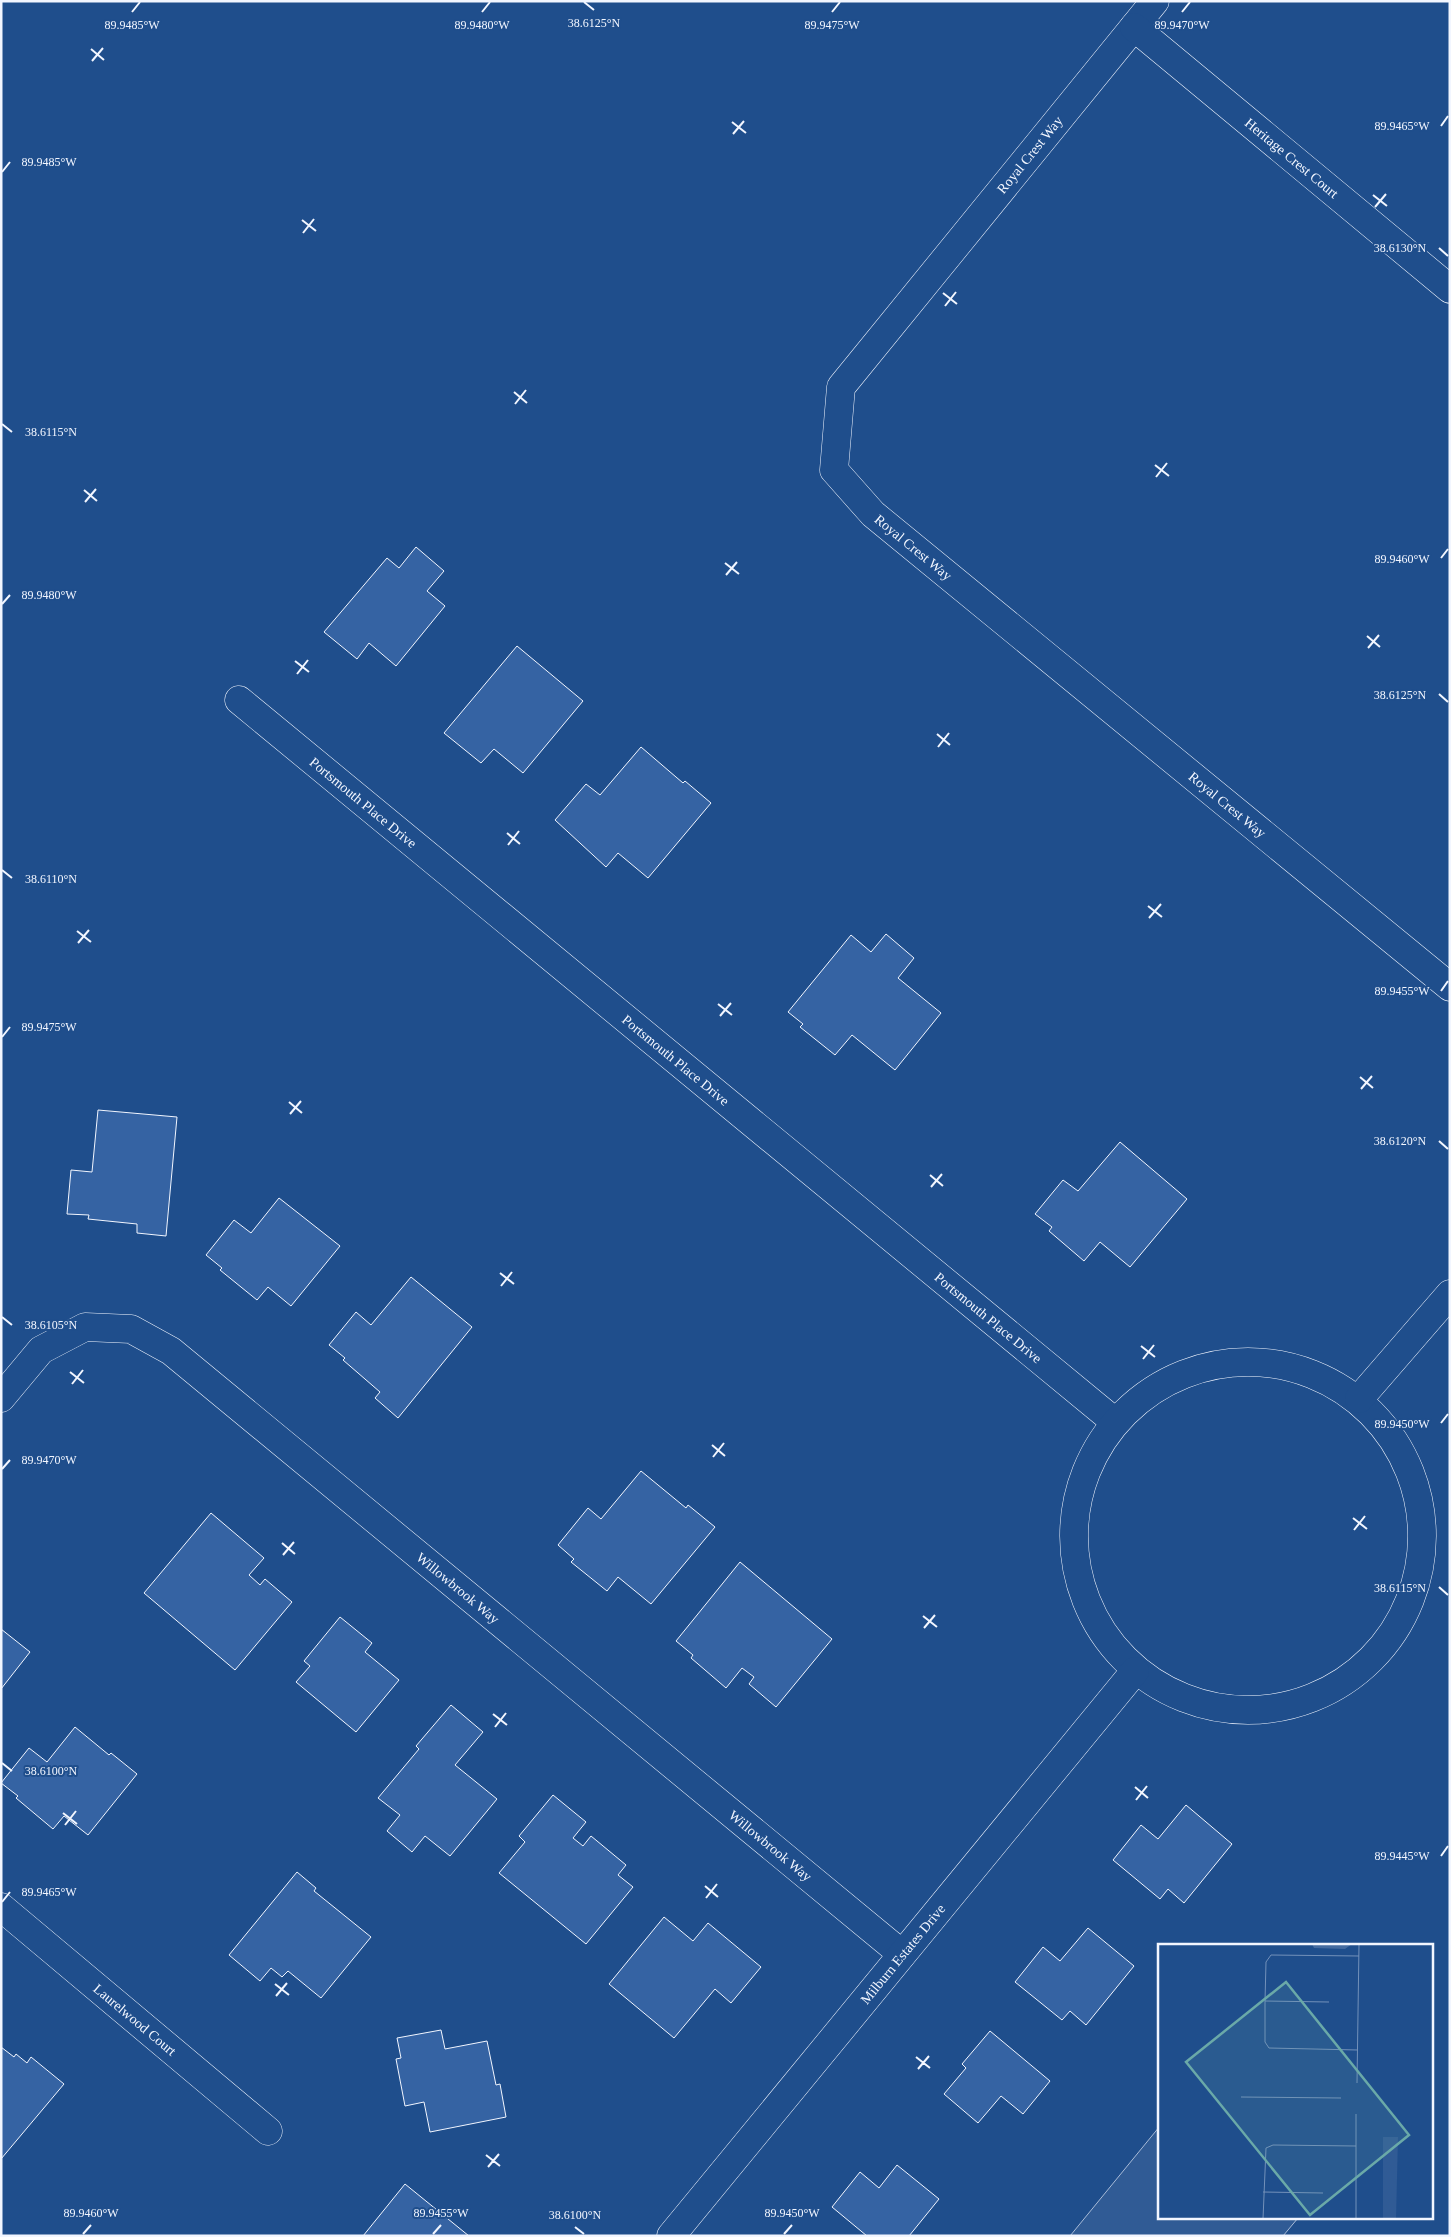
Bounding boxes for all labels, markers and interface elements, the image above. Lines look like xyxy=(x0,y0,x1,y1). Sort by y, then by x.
text: 38.6125°N xyxy=(568,16,621,30)
text: 89.9485°W xyxy=(104,18,160,32)
text: 89.9480°W xyxy=(454,18,510,32)
text: 89.9475°W xyxy=(804,18,860,32)
text: 89.9470°W xyxy=(1154,18,1210,32)
street label: Royal Crest Way xyxy=(994,113,1066,197)
street label: Heritage Crest Court xyxy=(1242,115,1342,201)
text: 89.9465°W xyxy=(1374,119,1430,133)
text: 89.9485°W xyxy=(21,155,77,169)
text: 38.6130°N xyxy=(1374,241,1427,255)
text: 38.6115°N xyxy=(25,425,77,439)
street label: Royal Crest Way xyxy=(872,511,955,583)
text: 89.9460°W xyxy=(1374,552,1430,566)
text: 89.9480°W xyxy=(21,588,77,602)
text: 38.6125°N xyxy=(1374,688,1427,702)
street label: Portsmouth Place Drive xyxy=(307,754,420,851)
street label: Royal Crest Way xyxy=(1186,769,1269,841)
text: 38.6110°N xyxy=(25,872,77,886)
text: 89.9455°W xyxy=(1374,984,1430,998)
street label: Portsmouth Place Drive xyxy=(619,1012,732,1108)
text: 89.9475°W xyxy=(21,1020,77,1034)
text: 38.6120°N xyxy=(1374,1134,1427,1148)
street label: Portsmouth Place Drive xyxy=(932,1269,1045,1366)
text: 38.6105°N xyxy=(25,1318,78,1332)
text: 89.9450°W xyxy=(1374,1417,1430,1431)
text: 89.9470°W xyxy=(21,1453,77,1467)
street label: Willowbrook Way xyxy=(414,1549,502,1626)
text: 38.6115°N xyxy=(1374,1581,1426,1595)
text: 38.6100°N xyxy=(25,1764,78,1778)
street label: Willowbrook Way xyxy=(726,1807,815,1884)
text: 89.9445°W xyxy=(1374,1849,1430,1863)
text: 89.9465°W xyxy=(21,1885,77,1899)
street label: Milburn Estates Drive xyxy=(857,1901,948,2007)
inset map xyxy=(1158,1944,1434,2220)
street label: Laurelwood Court xyxy=(91,1981,179,2058)
text: 89.9460°W xyxy=(63,2206,119,2220)
text: 89.9455°W xyxy=(413,2206,469,2220)
text: 89.9450°W xyxy=(764,2206,820,2220)
text: 38.6100°N xyxy=(549,2208,602,2222)

